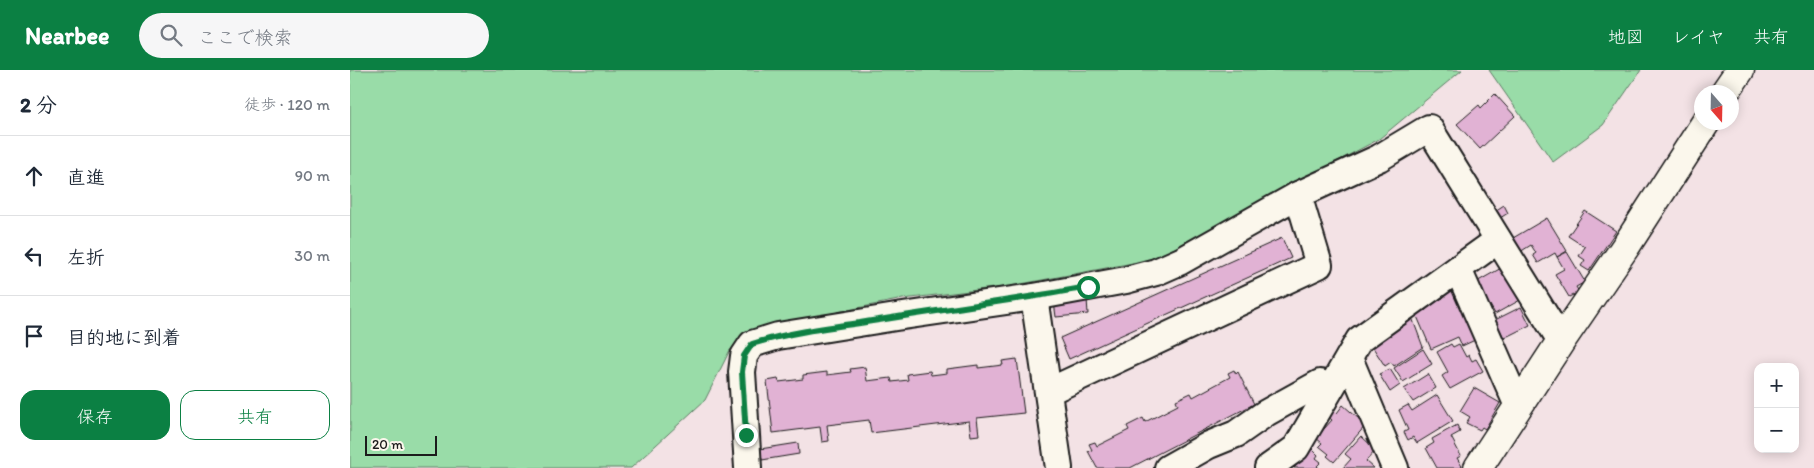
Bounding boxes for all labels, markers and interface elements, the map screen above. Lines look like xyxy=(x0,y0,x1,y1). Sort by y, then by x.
search box xyxy=(139,13,489,58)
text: Nearbee xyxy=(25,21,109,50)
icon: search xyxy=(157,21,185,49)
text: ここで検索 xyxy=(197,26,293,49)
text: 地図 xyxy=(1608,26,1644,48)
text: レイヤ xyxy=(1672,26,1725,48)
text: 共有 xyxy=(1753,26,1789,48)
north arrow xyxy=(1694,85,1739,130)
text: 2 分 xyxy=(20,92,57,117)
text: 徒歩 · 120 m xyxy=(244,95,330,114)
icon: ahead xyxy=(20,162,48,190)
text: 直進 xyxy=(67,166,105,189)
text: 90 m xyxy=(295,166,330,185)
icon: left xyxy=(20,242,48,270)
text: 左折 xyxy=(67,246,105,269)
text: 30 m xyxy=(294,246,330,265)
route start xyxy=(1077,276,1100,299)
icon: arrive xyxy=(20,322,48,350)
text: 目的地に到着 xyxy=(67,326,181,349)
map controls xyxy=(1754,363,1799,453)
button: + xyxy=(1754,363,1799,408)
button: 保存 xyxy=(20,390,170,440)
button: 共有 xyxy=(180,390,330,440)
button: − xyxy=(1754,408,1799,453)
route end xyxy=(735,424,758,447)
scale bar xyxy=(365,433,438,456)
text: 20 m xyxy=(372,436,403,453)

